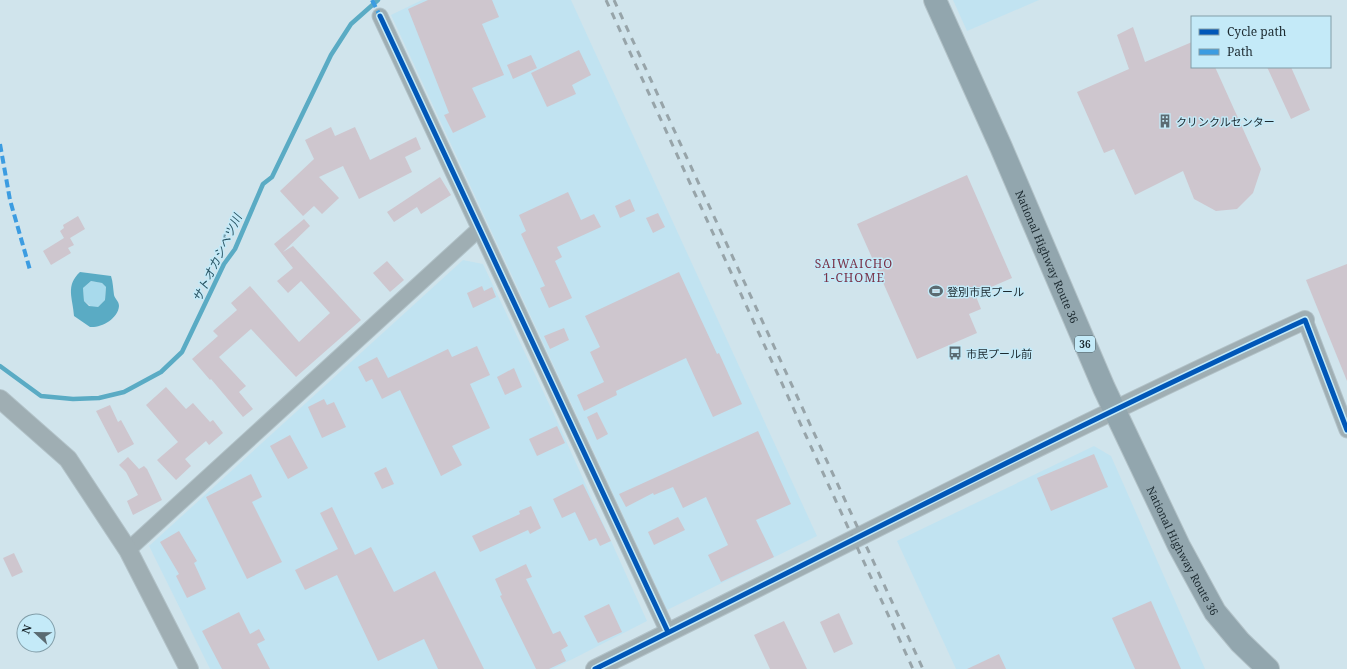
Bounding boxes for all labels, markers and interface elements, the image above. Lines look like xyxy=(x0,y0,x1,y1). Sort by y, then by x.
legend xyxy=(1191,16,1331,68)
text: Cycle path xyxy=(1227,23,1287,40)
text: Path xyxy=(1227,43,1253,60)
building icon: クリンクルセンター xyxy=(1157,113,1173,129)
place label: クリンクルセンター xyxy=(1176,114,1275,129)
street label: National Highway Route 36 xyxy=(1013,187,1083,325)
water label: サトオカシベツ川 xyxy=(188,209,247,305)
district label: SAIWAICHO 1-CHOME xyxy=(815,255,893,286)
sports icon: 登別市民プール xyxy=(928,283,944,299)
place label: 登別市民プール xyxy=(947,284,1024,299)
road number: 36 xyxy=(1075,336,1095,352)
bus stop icon: 市民プール前 xyxy=(947,345,963,361)
place label: 市民プール前 xyxy=(966,346,1032,361)
street label: National Highway Route 36 xyxy=(1144,483,1223,618)
north arrow xyxy=(16,613,56,653)
text: N xyxy=(18,622,35,636)

